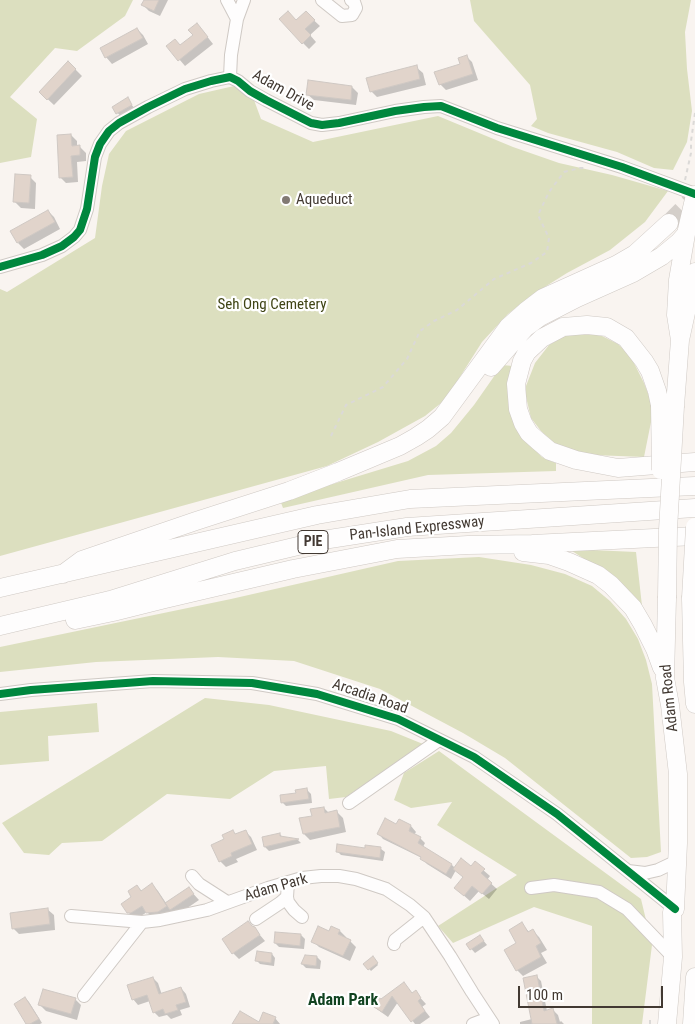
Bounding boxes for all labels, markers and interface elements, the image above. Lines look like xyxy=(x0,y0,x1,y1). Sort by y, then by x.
street label: Adam Drive xyxy=(249,67,317,115)
place label: Aqueduct xyxy=(296,191,352,209)
marker: Aqueduct xyxy=(280,194,292,206)
park label: Seh Ong Cemetery xyxy=(218,296,326,314)
street label: Pan-Island Expressway xyxy=(349,513,485,545)
road number: PIE xyxy=(298,530,328,554)
street label: Adam Road xyxy=(657,663,683,733)
street label: Arcadia Road xyxy=(330,676,410,718)
street label: Adam Park xyxy=(242,870,310,906)
scale bar xyxy=(520,976,665,1008)
text: 100 m xyxy=(526,986,563,1004)
district label: Adam Park xyxy=(308,991,378,1011)

